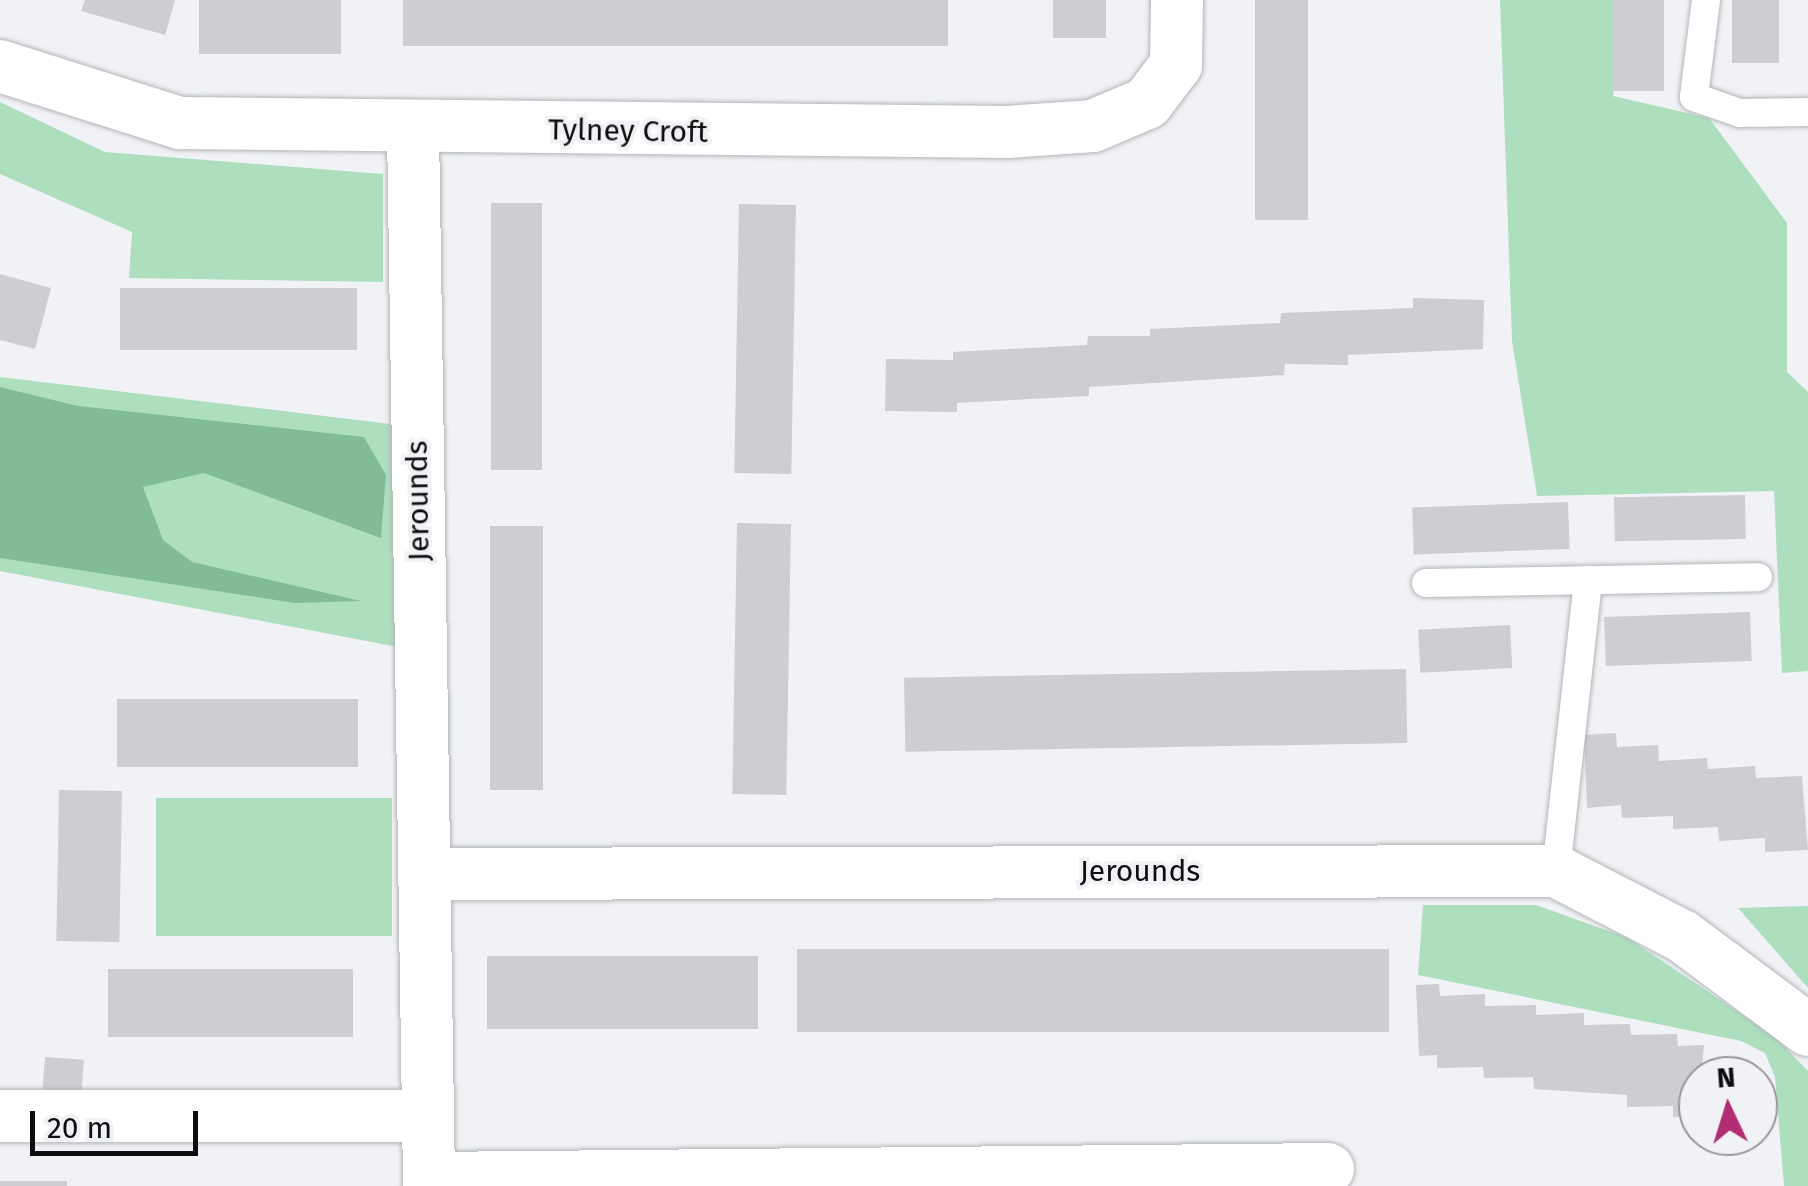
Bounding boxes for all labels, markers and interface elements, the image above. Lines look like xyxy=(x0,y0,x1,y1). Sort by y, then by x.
street label: Tylney Croft xyxy=(548,112,708,150)
street label: Jerounds xyxy=(399,440,437,562)
street label: Jerounds xyxy=(1080,853,1200,889)
north arrow xyxy=(1678,1056,1778,1156)
text: N xyxy=(1716,1060,1736,1095)
scale bar xyxy=(35,1091,202,1153)
text: 20 m xyxy=(47,1110,112,1146)

